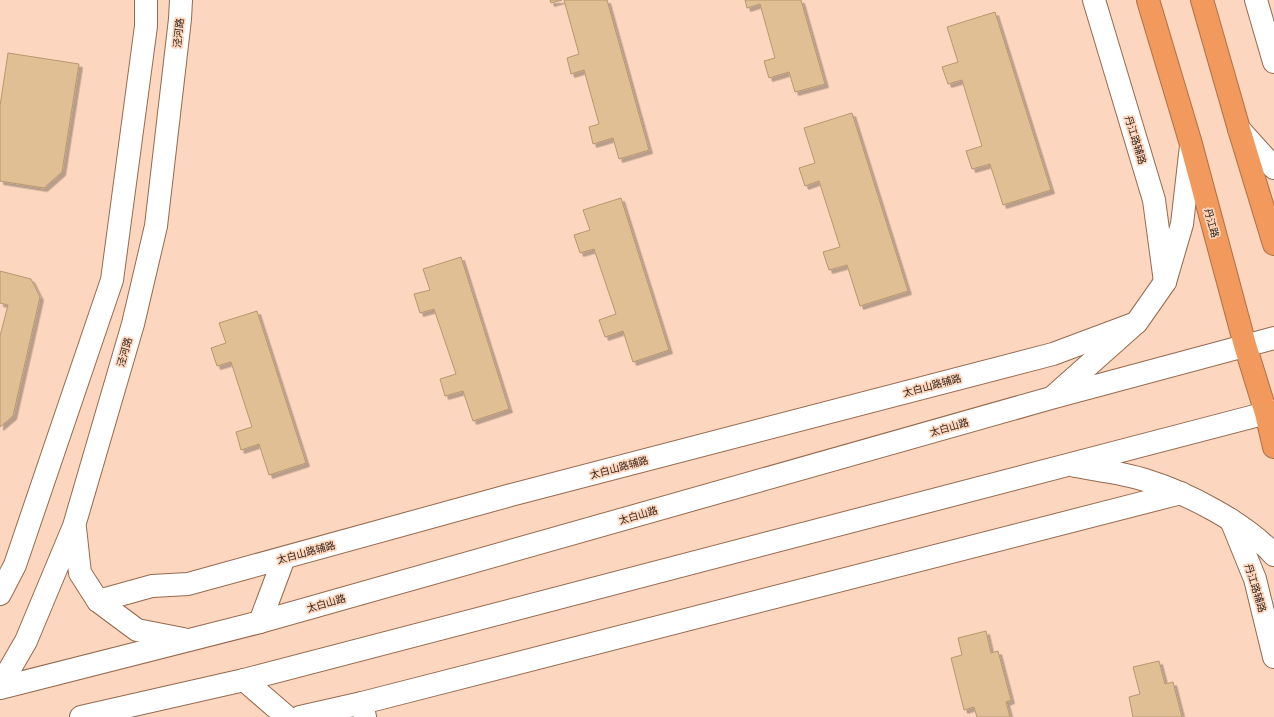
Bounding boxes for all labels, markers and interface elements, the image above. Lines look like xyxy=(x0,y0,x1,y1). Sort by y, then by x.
street label: 泾河路 xyxy=(169,17,187,49)
street label: 丹江路辅路 xyxy=(1122,114,1150,166)
street label: 丹江路 xyxy=(1201,207,1223,239)
street label: 泾河路 xyxy=(113,336,135,368)
street label: 太白山路辅路 xyxy=(901,370,963,400)
street label: 太白山路 xyxy=(928,415,970,439)
street label: 太白山路辅路 xyxy=(588,452,650,482)
street label: 太白山路 xyxy=(617,503,659,527)
street label: 太白山路辅路 xyxy=(275,537,337,567)
street label: 丹江路辅路 xyxy=(1242,562,1270,614)
street label: 太白山路 xyxy=(305,591,347,615)

